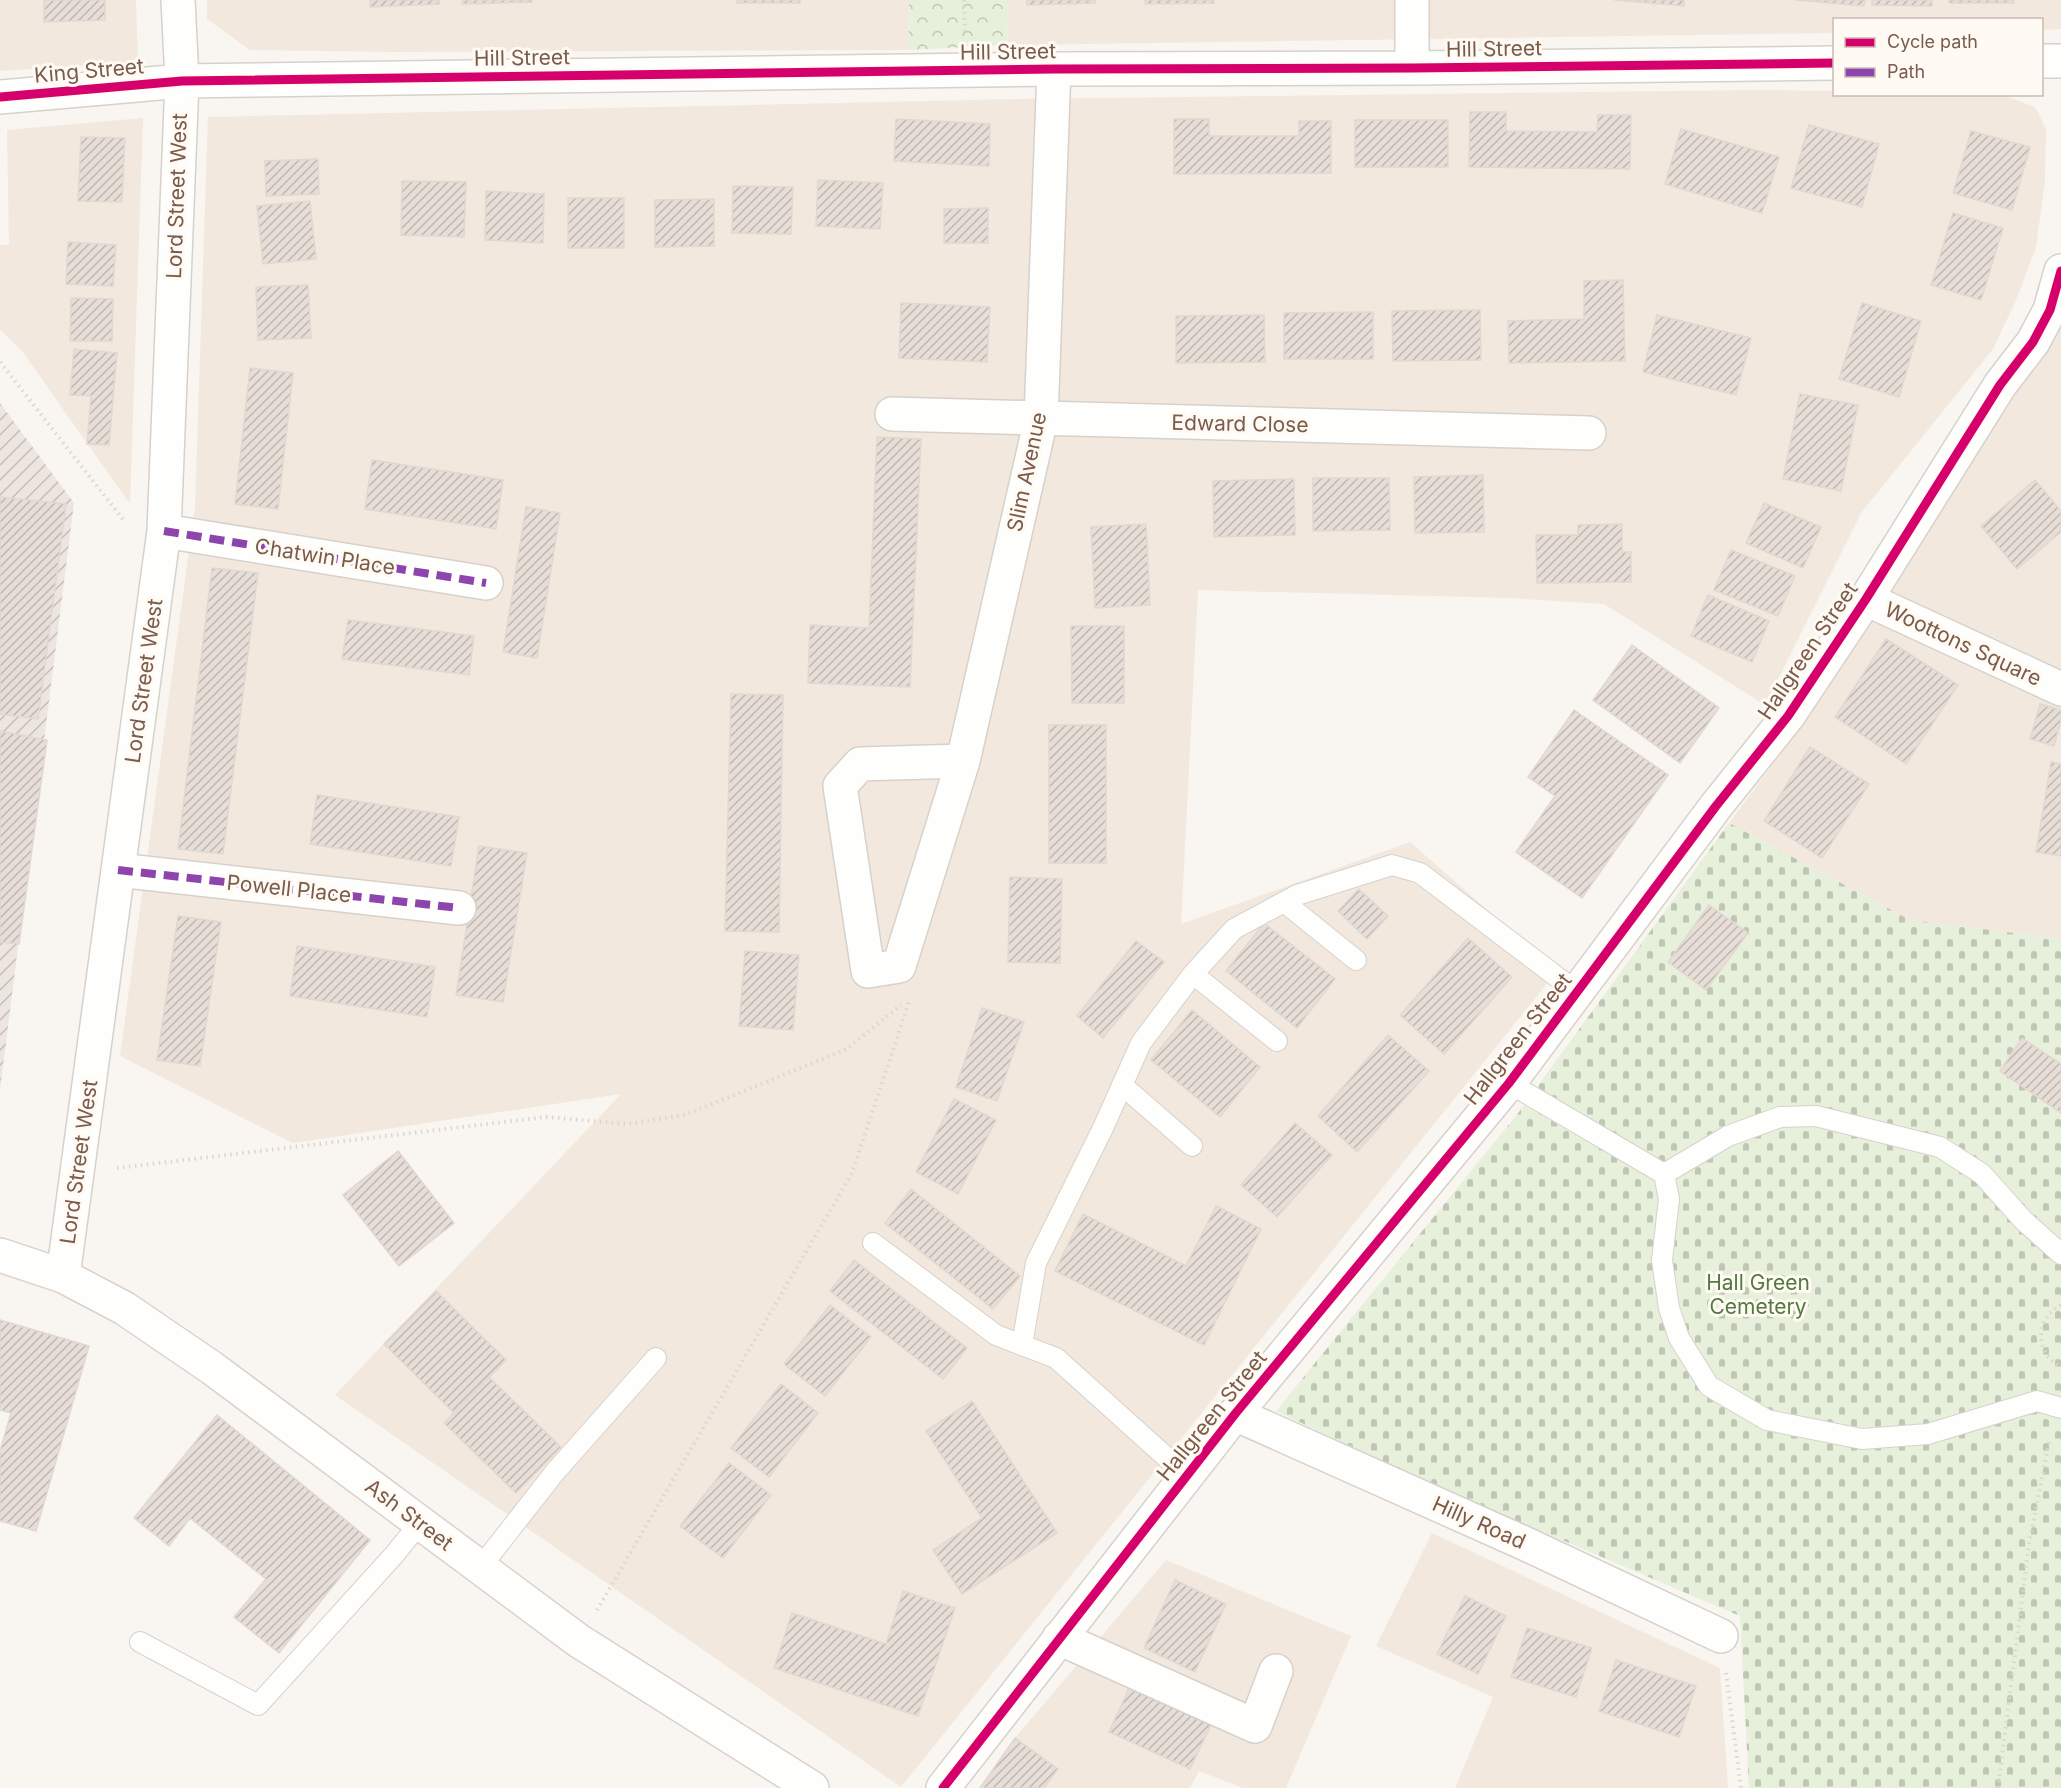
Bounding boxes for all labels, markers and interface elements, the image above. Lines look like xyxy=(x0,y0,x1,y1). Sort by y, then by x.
legend xyxy=(1833,18,2043,96)
text: Cycle path xyxy=(1887,31,1978,52)
street label: Hill Street xyxy=(1446,35,1542,62)
street label: Hill Street xyxy=(960,38,1056,65)
street label: Hill Street xyxy=(474,44,570,71)
street label: King Street xyxy=(33,53,145,88)
text: Path xyxy=(1887,61,1925,82)
street label: Lord Street West xyxy=(161,113,192,279)
street label: Slim Avenue xyxy=(1002,410,1051,534)
street label: Edward Close xyxy=(1171,410,1309,437)
street label: Chatwin Place xyxy=(253,533,397,580)
street label: Hallgreen Street xyxy=(1752,577,1863,724)
street label: Woottons Square xyxy=(1881,596,2046,691)
street label: Lord Street West xyxy=(120,597,167,765)
street label: Powell Place xyxy=(226,870,353,907)
street label: Hallgreen Street xyxy=(1458,968,1577,1109)
street label: Lord Street West xyxy=(55,1078,102,1246)
park label: Hall Green Cemetery xyxy=(1706,1270,1810,1319)
street label: Hallgreen Street xyxy=(1152,1346,1272,1486)
street label: Ash Street xyxy=(361,1474,458,1556)
street label: Hilly Road xyxy=(1429,1491,1530,1554)

